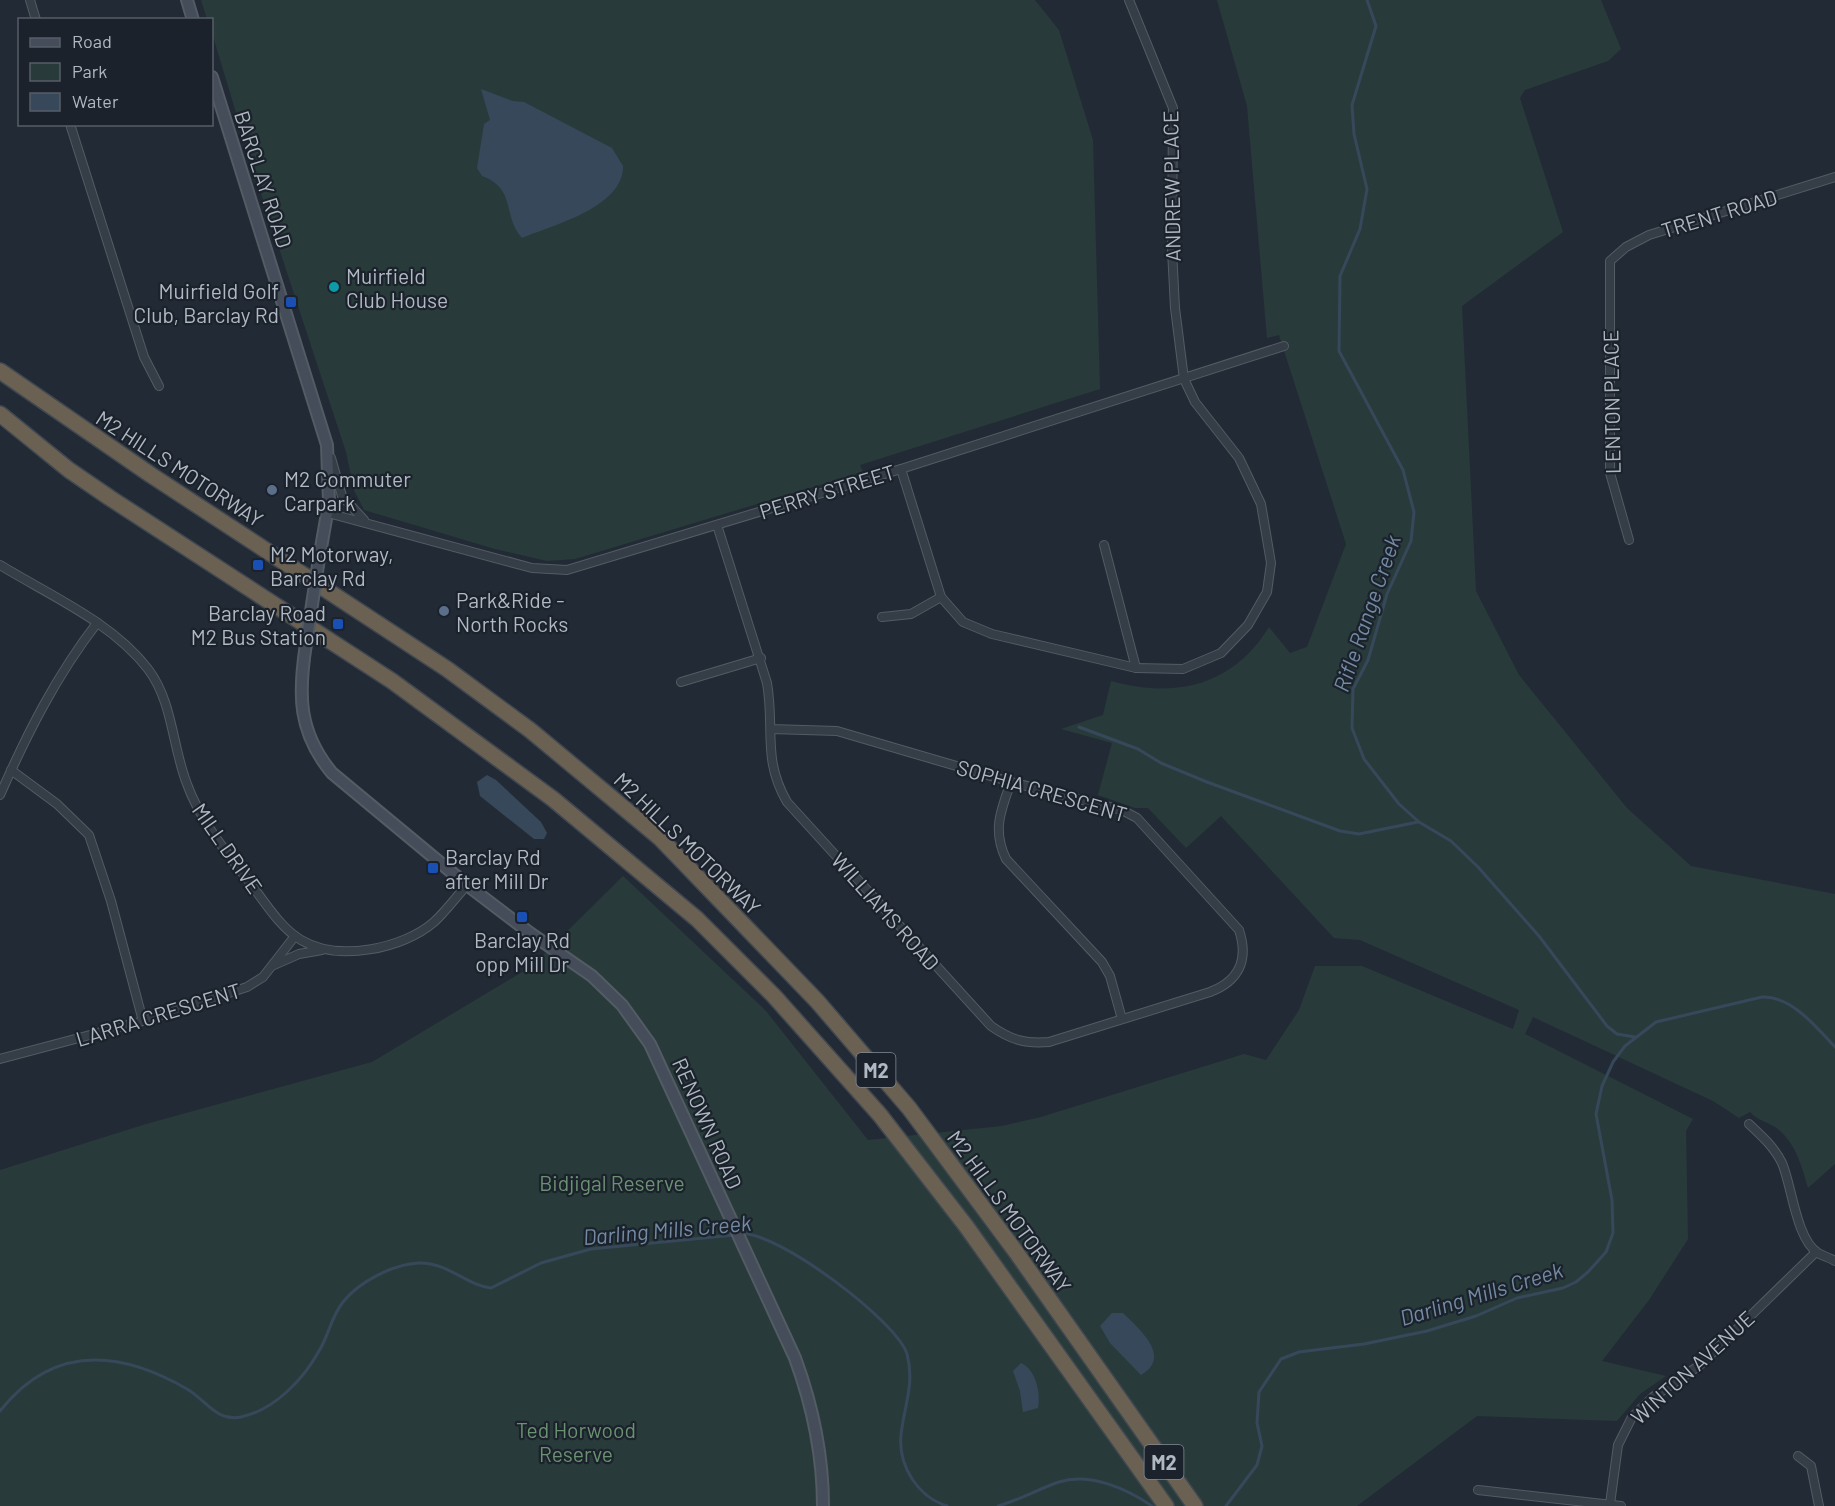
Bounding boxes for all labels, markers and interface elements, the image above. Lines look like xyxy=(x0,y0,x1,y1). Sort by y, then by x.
legend xyxy=(18,18,213,126)
text: Road xyxy=(72,30,112,52)
text: Park xyxy=(72,60,107,82)
text: Water xyxy=(72,90,119,112)
street label: BARCLAY ROAD xyxy=(230,107,298,251)
street label: ANDREW PLACE xyxy=(1157,110,1185,262)
street label: TRENT ROAD xyxy=(1658,184,1780,242)
place label: Muirfield Club House xyxy=(346,263,448,312)
place label: Muirfield Golf Club, Barclay Rd xyxy=(134,278,279,327)
marker: Muirfield Club House xyxy=(327,280,341,294)
marker: Muirfield Golf Club, Barclay Rd xyxy=(284,295,298,309)
street label: LENTON PLACE xyxy=(1597,330,1625,474)
street label: M2 HILLS MOTORWAY xyxy=(92,405,268,531)
street label: PERRY STREET xyxy=(756,458,898,524)
place label: M2 Commuter Carpark xyxy=(284,466,411,515)
marker: M2 Commuter Carpark xyxy=(265,483,279,497)
water label: Rifle Range Creek xyxy=(1327,531,1405,695)
place label: M2 Motorway, Barclay Rd xyxy=(270,541,394,590)
marker: M2 Motorway, Barclay Rd xyxy=(251,558,265,572)
place label: Park&Ride - North Rocks xyxy=(456,587,568,636)
place label: Barclay Road M2 Bus Station xyxy=(191,600,326,649)
marker: Park&Ride - North Rocks xyxy=(437,604,451,618)
marker: Barclay Road M2 Bus Station xyxy=(331,617,345,631)
street label: SOPHIA CRESCENT xyxy=(954,754,1130,826)
street label: M2 HILLS MOTORWAY xyxy=(609,767,767,919)
street label: MILL DRIVE xyxy=(188,798,268,898)
place label: Barclay Rd after Mill Dr xyxy=(445,844,549,893)
street label: WILLIAMS ROAD xyxy=(827,847,945,975)
marker: Barclay Rd after Mill Dr xyxy=(426,861,440,875)
marker: Barclay Rd opp Mill Dr xyxy=(515,910,529,924)
place label: Barclay Rd opp Mill Dr xyxy=(474,927,570,976)
street label: LARRA CRESCENT xyxy=(73,977,244,1051)
road number: M2 xyxy=(856,1053,896,1087)
street label: RENOWN ROAD xyxy=(668,1054,748,1192)
street label: M2 HILLS MOTORWAY xyxy=(943,1125,1077,1297)
park label: Bidjigal Reserve xyxy=(539,1170,685,1195)
water label: Darling Mills Creek xyxy=(582,1209,753,1249)
water label: Darling Mills Creek xyxy=(1396,1256,1566,1330)
street label: WINTON AVENUE xyxy=(1625,1305,1759,1429)
park label: Ted Horwood Reserve xyxy=(516,1417,636,1466)
road number: M2 xyxy=(1144,1445,1184,1479)

